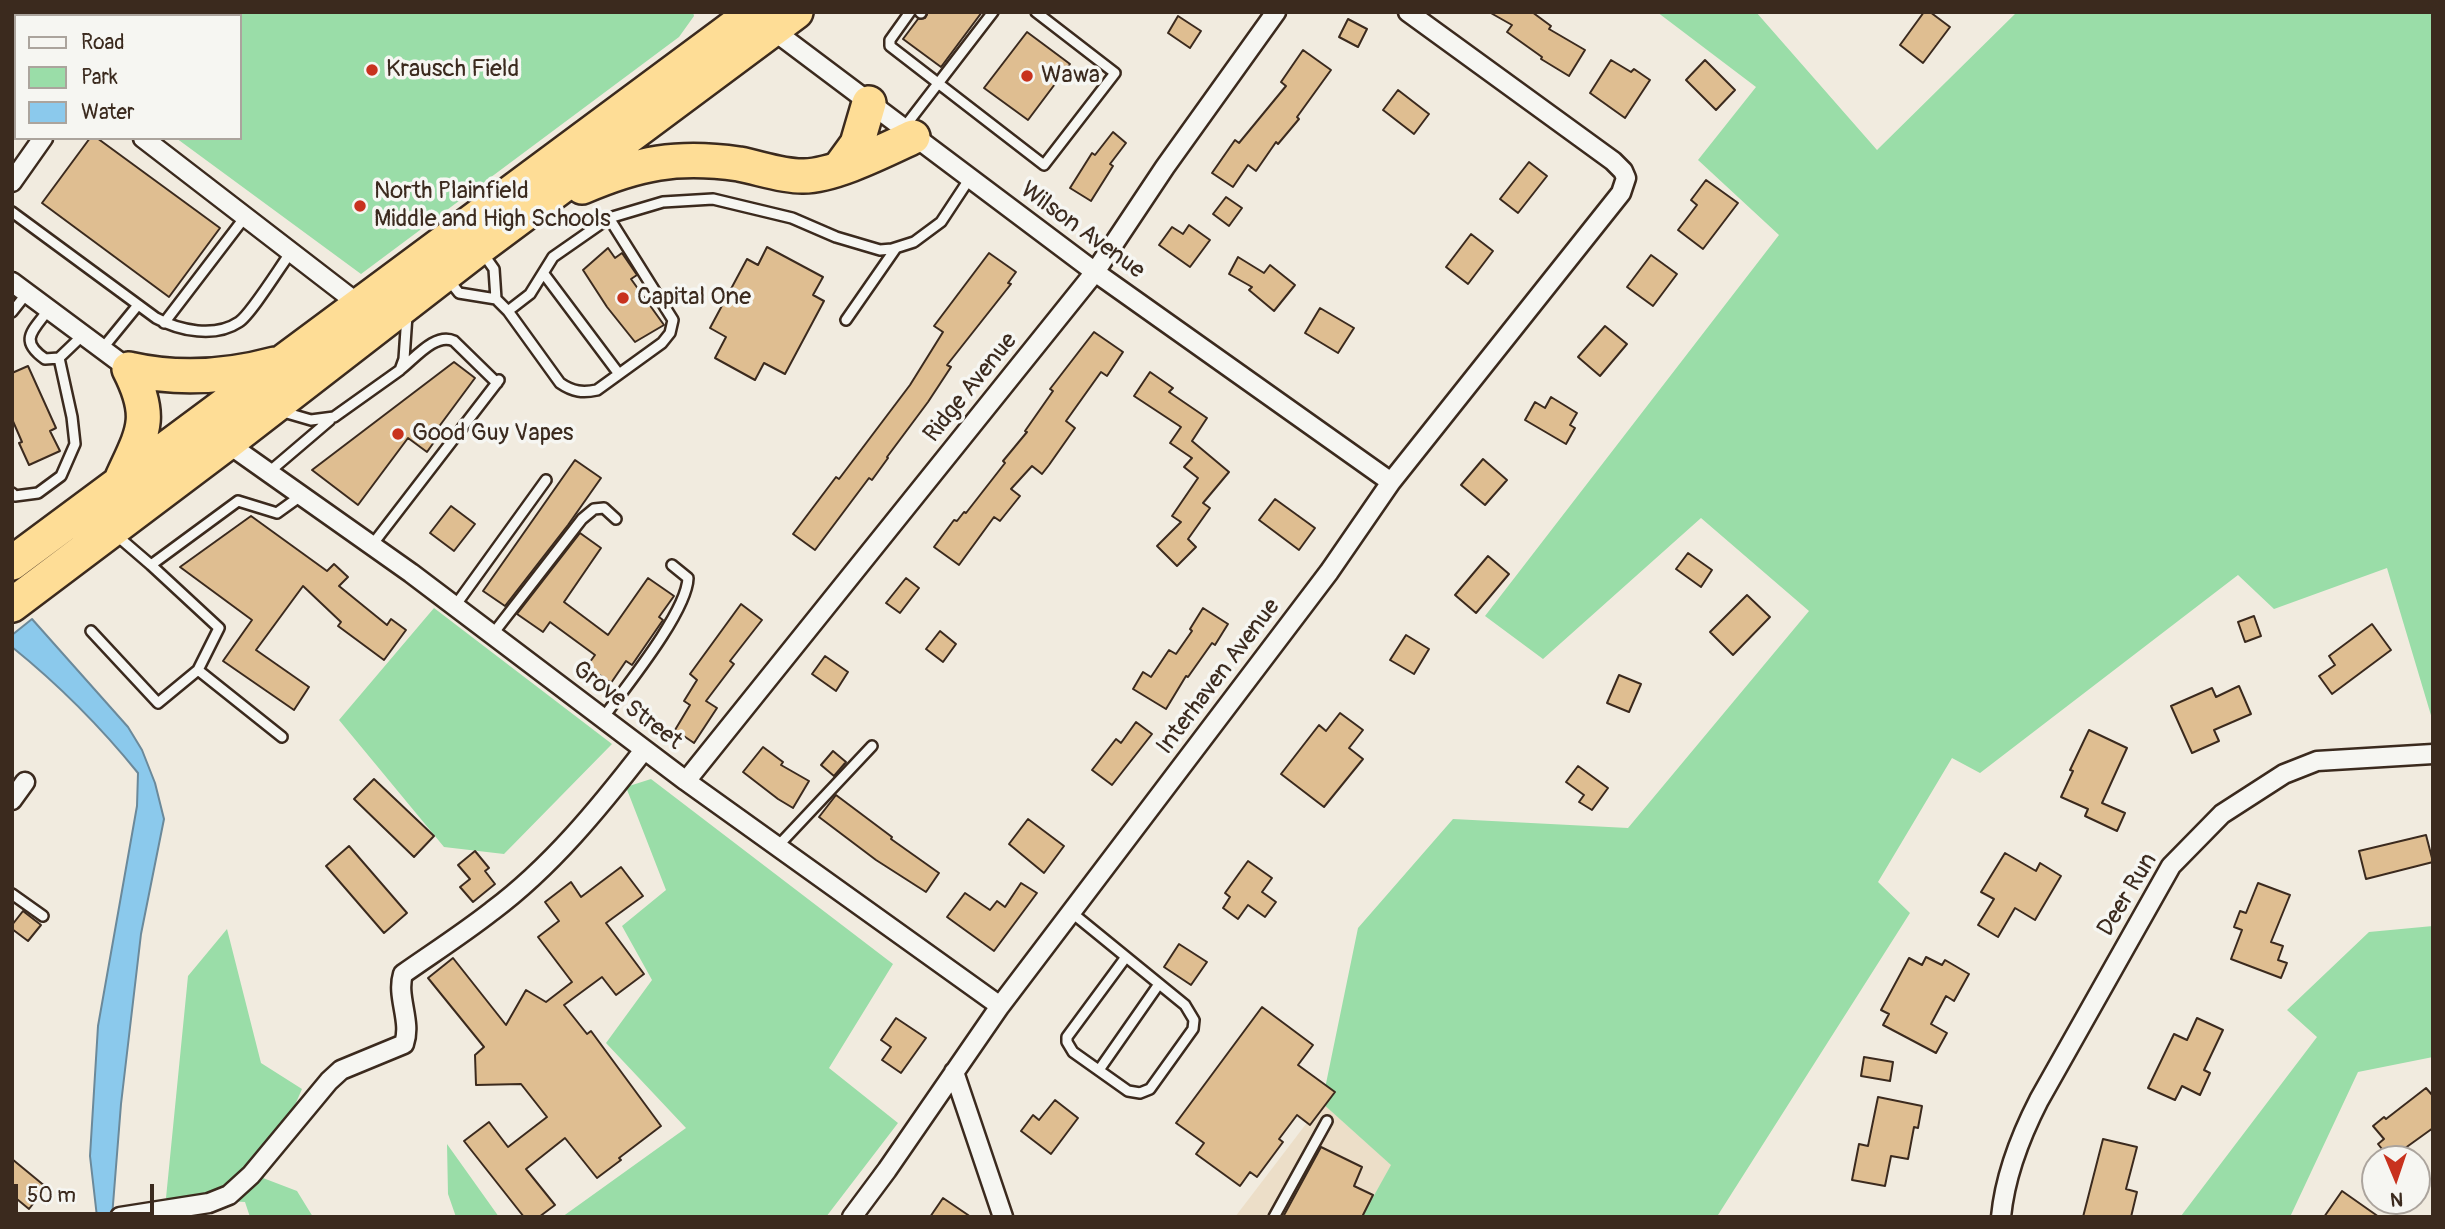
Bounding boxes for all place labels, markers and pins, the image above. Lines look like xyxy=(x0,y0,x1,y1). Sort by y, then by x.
place label: Krausch Field xyxy=(386,56,519,84)
marker: Krausch Field xyxy=(364,62,380,78)
place label: Wawa xyxy=(1041,62,1100,90)
marker: Wawa xyxy=(1019,68,1035,84)
place label: North Plainfield Middle and High Schools xyxy=(374,178,611,234)
marker: North Plainfield Middle and High Schools xyxy=(352,198,368,214)
place label: Capital One xyxy=(637,284,751,312)
marker: Capital One xyxy=(615,290,631,306)
place label: Good Guy Vapes xyxy=(412,420,574,448)
marker: Good Guy Vapes xyxy=(390,426,406,442)

